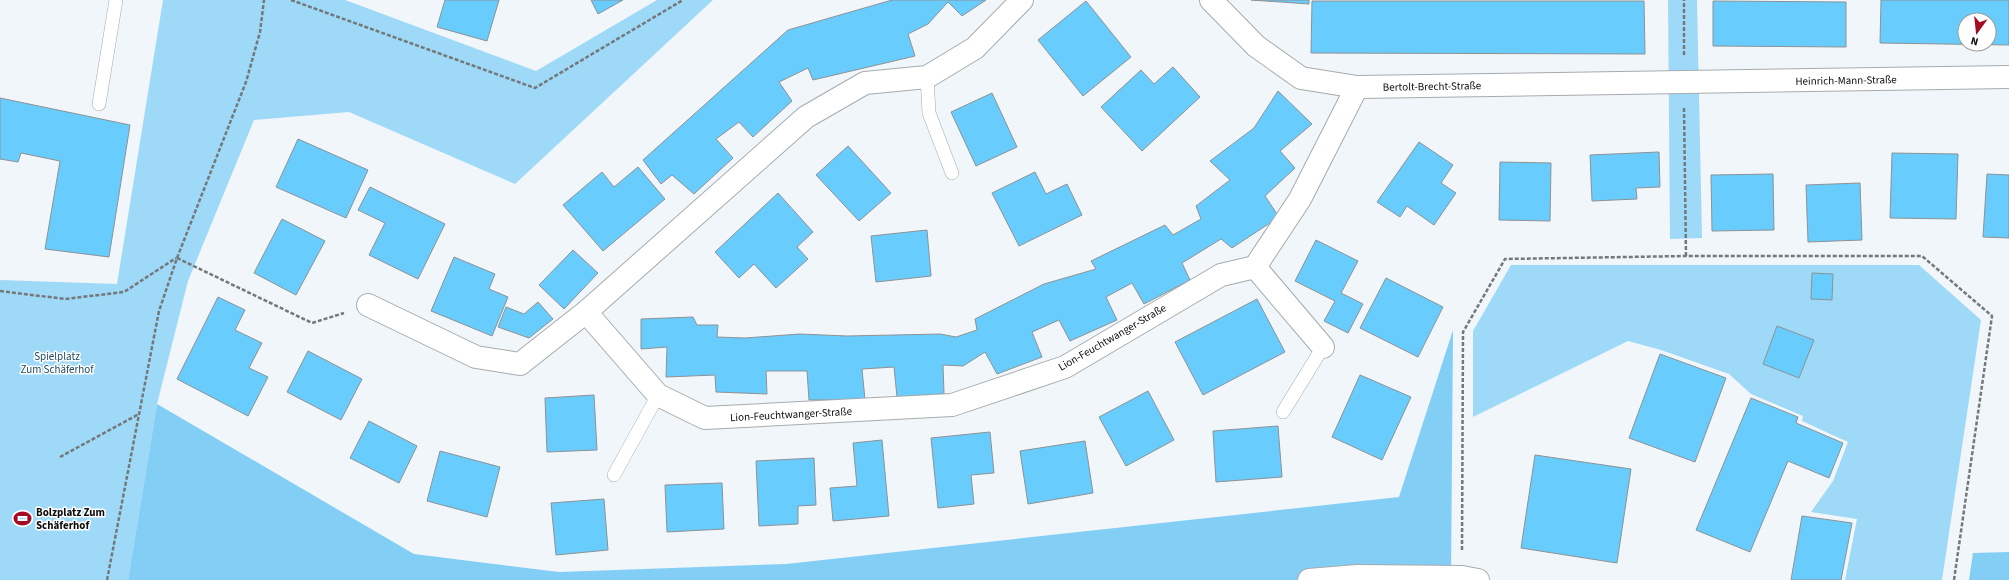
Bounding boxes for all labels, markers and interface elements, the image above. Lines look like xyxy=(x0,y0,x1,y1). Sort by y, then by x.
north arrow xyxy=(1957,12,1997,52)
text: N xyxy=(1969,33,1980,49)
street label: Heinrich-Mann-Straße xyxy=(1795,72,1897,89)
street label: Bertolt-Brecht-Straße xyxy=(1383,78,1482,95)
street label: Lion-Feuchtwanger-Straße xyxy=(1056,300,1169,374)
park label: Spielplatz Zum Schäferhof xyxy=(21,349,94,377)
street label: Lion-Feuchtwanger-Straße xyxy=(730,404,853,425)
place label: Bolzplatz Zum Schäferhof xyxy=(36,505,105,533)
sports icon: Bolzplatz Zum Schäferhof xyxy=(13,508,33,528)

